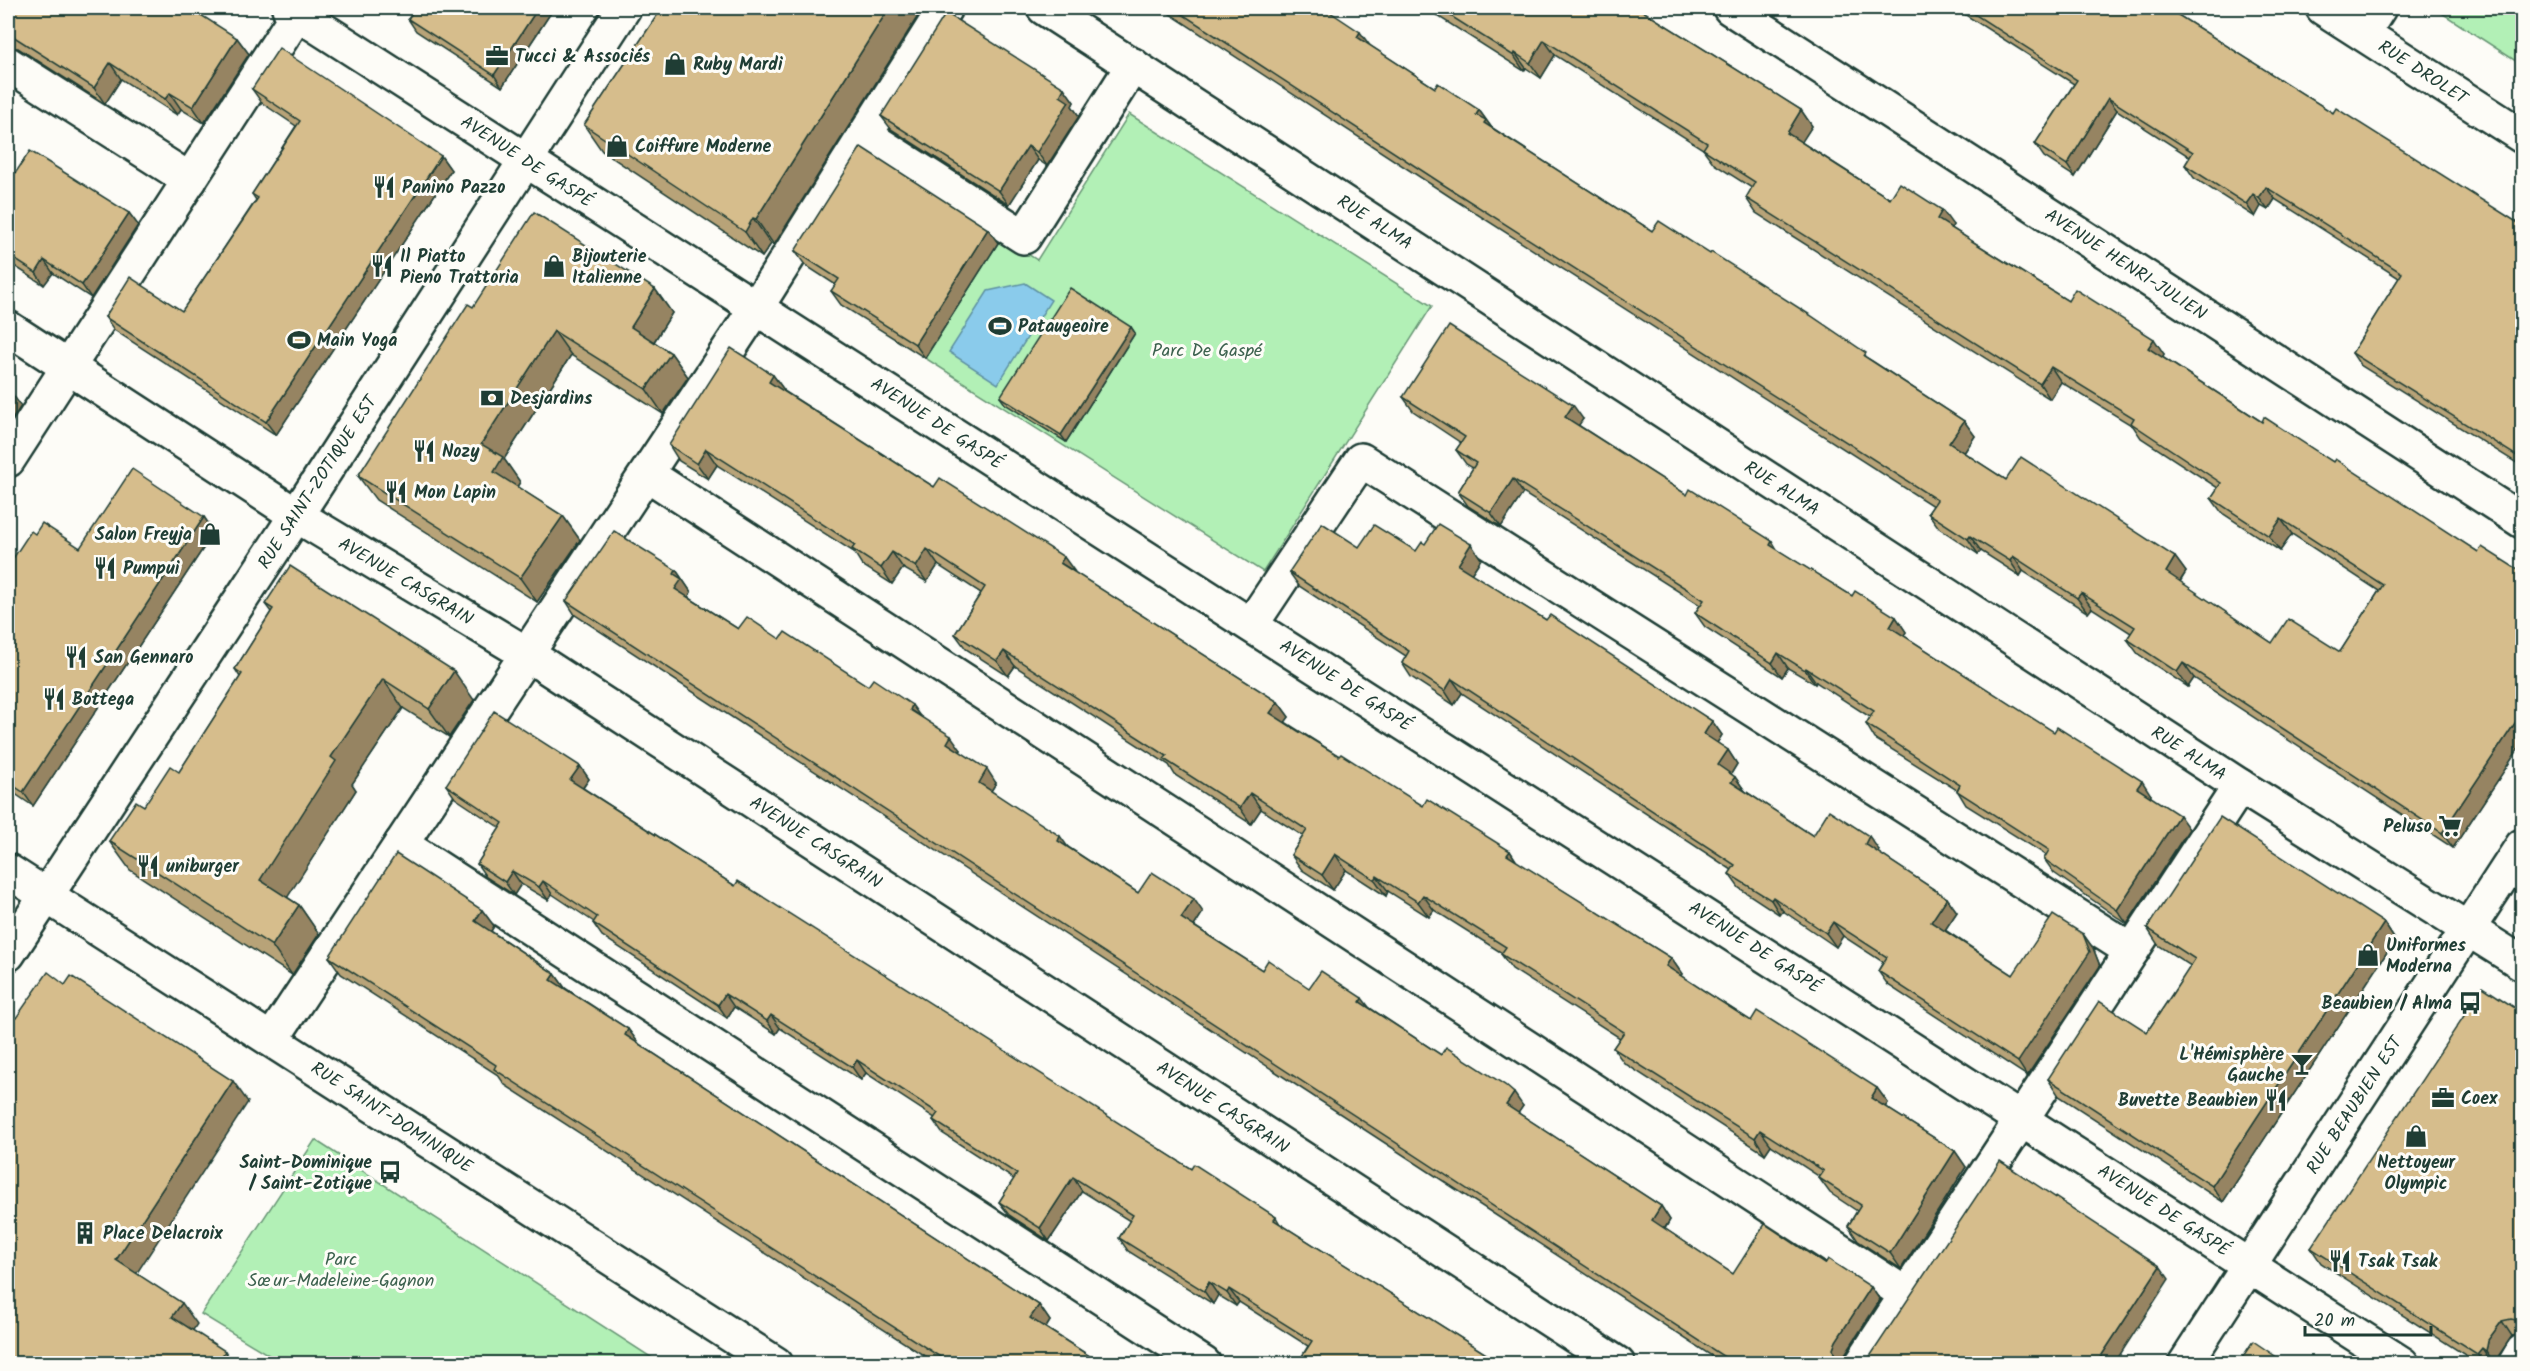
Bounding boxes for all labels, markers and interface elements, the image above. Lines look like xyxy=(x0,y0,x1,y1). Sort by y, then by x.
street label: RUE DROLET xyxy=(2371,33,2474,114)
office icon: Tucci & Associés xyxy=(484,43,510,69)
place label: Tucci & Associés xyxy=(515,43,651,72)
shop icon: Ruby Mardi xyxy=(662,51,688,77)
place label: Ruby Mardi xyxy=(693,51,783,80)
street label: AVENUE DE GASPÉ xyxy=(454,108,599,216)
shop icon: Coiffure Moderne xyxy=(604,133,630,159)
place label: Coiffure Moderne xyxy=(635,133,771,162)
restaurant icon: Panino Pazzo xyxy=(371,174,397,200)
place label: Panino Pazzo xyxy=(402,174,505,203)
street label: RUE ALMA xyxy=(1331,188,1418,259)
street label: AVENUE HENRI-JULIEN xyxy=(2038,202,2212,329)
place label: Il Piatto Pieno Trattoria xyxy=(400,243,519,293)
place label: Bijouterie Italienne xyxy=(572,243,647,293)
restaurant icon: Il Piatto Pieno Trattoria xyxy=(369,253,395,279)
shop icon: Bijouterie Italienne xyxy=(541,253,567,279)
sports icon: Pataugeoire xyxy=(987,313,1013,339)
place label: Pataugeoire xyxy=(1018,313,1109,342)
sports icon: Main Yoga xyxy=(286,327,312,353)
place label: Main Yoga xyxy=(317,327,398,356)
park label: Parc De Gaspé xyxy=(1152,337,1263,366)
street label: AVENUE DE GASPÉ xyxy=(864,370,1009,478)
bank icon: Desjardins xyxy=(479,385,505,411)
place label: Desjardins xyxy=(510,385,593,414)
street label: RUE SAINT-ZOTIQUE EST xyxy=(251,389,386,576)
restaurant icon: Nozy xyxy=(411,438,437,464)
place label: Nozy xyxy=(442,438,480,467)
street label: RUE ALMA xyxy=(1738,454,1825,525)
restaurant icon: Mon Lapin xyxy=(383,479,409,505)
place label: Mon Lapin xyxy=(414,479,496,508)
place label: Salon Freyja xyxy=(95,521,192,550)
shop icon: Salon Freyja xyxy=(197,521,223,547)
street label: AVENUE CASGRAIN xyxy=(332,530,478,634)
restaurant icon: Pumpui xyxy=(92,555,118,581)
place label: Pumpui xyxy=(123,555,180,584)
street label: AVENUE DE GASPÉ xyxy=(1273,632,1418,740)
restaurant icon: San Gennaro xyxy=(63,644,89,670)
place label: San Gennaro xyxy=(94,644,193,673)
restaurant icon: Bottega xyxy=(41,686,67,712)
place label: Bottega xyxy=(72,686,134,715)
street label: RUE ALMA xyxy=(2145,719,2232,790)
street label: AVENUE CASGRAIN xyxy=(743,789,887,897)
place label: Peluso xyxy=(2383,813,2432,842)
supermarket icon: Peluso xyxy=(2437,813,2463,839)
restaurant icon: uniburger xyxy=(135,853,161,879)
place label: uniburger xyxy=(166,853,240,882)
street label: AVENUE DE GASPÉ xyxy=(1682,894,1827,1002)
place label: Uniformes Moderna xyxy=(2386,932,2466,982)
shop icon: Uniformes Moderna xyxy=(2355,942,2381,968)
place label: Beaubien / Alma xyxy=(2321,990,2452,1019)
bus stop icon: Beaubien / Alma xyxy=(2457,990,2483,1016)
street label: RUE BEAUBIEN EST xyxy=(2300,1030,2412,1181)
place label: L'Hémisphère Gauche xyxy=(2179,1041,2284,1091)
bar icon: L'Hémisphère Gauche xyxy=(2289,1051,2315,1077)
street label: AVENUE CASGRAIN xyxy=(1150,1054,1294,1162)
street label: RUE SAINT-DOMINIQUE xyxy=(304,1055,478,1182)
office icon: Coex xyxy=(2430,1085,2456,1111)
place label: Coex xyxy=(2461,1085,2498,1114)
place label: Buvette Beaubien xyxy=(2118,1087,2258,1116)
restaurant icon: Buvette Beaubien xyxy=(2263,1087,2289,1113)
shop icon: Nettoyeur Olympic xyxy=(2403,1123,2429,1149)
place label: Saint-Dominique / Saint-Zotique xyxy=(239,1149,372,1199)
place label: Nettoyeur Olympic xyxy=(2377,1149,2456,1199)
street label: AVENUE DE GASPÉ xyxy=(2091,1157,2236,1265)
bus stop icon: Saint-Dominique / Saint-Zotique xyxy=(377,1159,403,1185)
building icon: Place Delacroix xyxy=(72,1220,98,1246)
place label: Place Delacroix xyxy=(103,1220,223,1249)
park label: Parc Sœur-Madeleine-Gagnon xyxy=(248,1246,434,1296)
restaurant icon: Tsak Tsak xyxy=(2327,1248,2353,1274)
place label: Tsak Tsak xyxy=(2358,1248,2439,1277)
scale bar xyxy=(2305,1299,2431,1337)
text: 20 m xyxy=(2314,1307,2355,1336)

